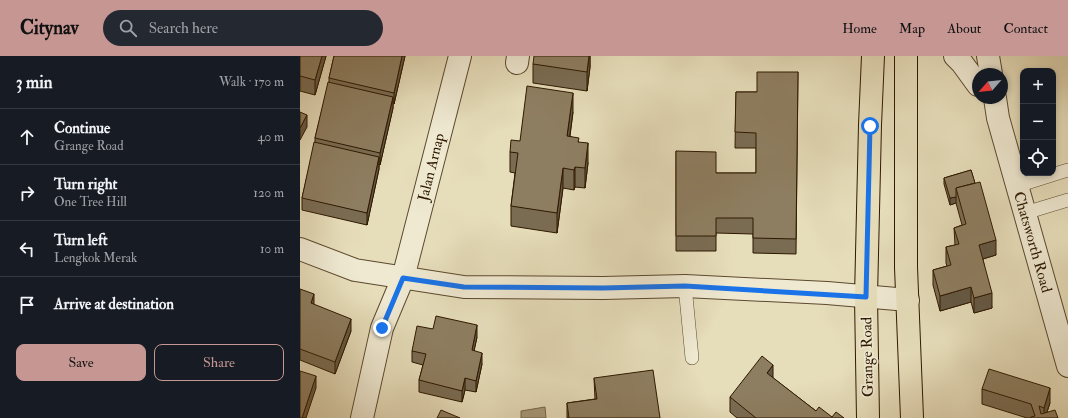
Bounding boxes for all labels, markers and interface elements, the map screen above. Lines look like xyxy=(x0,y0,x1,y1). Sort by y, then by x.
search box xyxy=(103,10,383,46)
text: Citynav xyxy=(20,16,79,40)
icon: search xyxy=(117,17,139,39)
text: Search here xyxy=(149,19,218,38)
text: Home xyxy=(842,20,877,37)
text: Map xyxy=(899,20,925,37)
text: About xyxy=(947,20,981,37)
text: Contact xyxy=(1003,20,1048,37)
north arrow xyxy=(972,68,1008,104)
map controls xyxy=(1020,68,1056,176)
button: + xyxy=(1020,68,1056,104)
text: 3 min xyxy=(16,72,53,93)
text: Walk · 170 m xyxy=(219,74,284,90)
button: − xyxy=(1020,104,1056,140)
route start xyxy=(861,117,879,135)
text: Continue xyxy=(54,119,110,138)
icon: ahead xyxy=(16,126,38,148)
text: 40 m xyxy=(258,129,284,145)
street label: Jalan Arnap xyxy=(414,131,450,204)
text: Grange Road xyxy=(54,138,124,154)
button: locate xyxy=(1020,140,1056,176)
text: Turn right xyxy=(54,175,117,194)
icon: right xyxy=(16,182,38,204)
text: 120 m xyxy=(253,185,284,201)
street label: Chatsworth Road xyxy=(1009,189,1056,295)
text: One Tree Hill xyxy=(54,194,127,210)
text: Turn left xyxy=(54,231,108,250)
icon: left xyxy=(16,238,38,260)
text: 10 m xyxy=(260,241,284,257)
text: Lengkok Merak xyxy=(54,250,137,266)
icon: arrive xyxy=(16,294,38,316)
text: Arrive at destination xyxy=(54,295,174,314)
street label: Grange Road xyxy=(857,316,878,397)
route end xyxy=(373,319,391,337)
button: Save xyxy=(16,344,146,381)
button: Share xyxy=(154,344,284,381)

